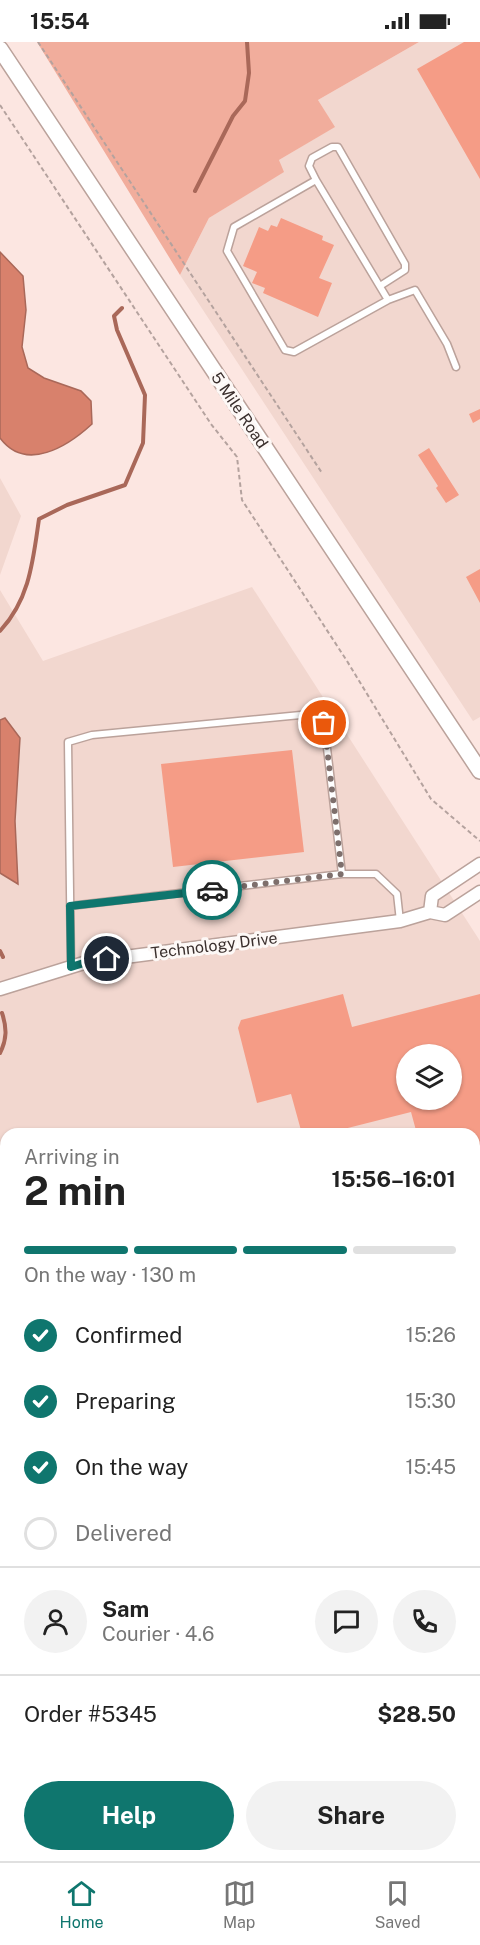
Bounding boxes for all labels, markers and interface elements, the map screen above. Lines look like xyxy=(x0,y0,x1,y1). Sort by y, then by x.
text: 15:54 xyxy=(30,8,89,34)
street label: 5 Mile Road xyxy=(207,369,272,452)
pin xyxy=(298,697,349,748)
icon: bag xyxy=(307,706,340,739)
courier xyxy=(182,860,242,920)
icon: car xyxy=(196,874,229,907)
street label: Technology Drive xyxy=(150,928,279,963)
pin xyxy=(81,933,132,984)
icon: home xyxy=(90,942,123,975)
map controls xyxy=(396,1044,462,1110)
button: layers xyxy=(396,1044,462,1110)
text: Arriving in xyxy=(24,1145,119,1169)
text: 15:56–16:01 xyxy=(331,1166,456,1192)
text: 2 min xyxy=(24,1168,126,1214)
text: On the way · 130 m xyxy=(24,1263,196,1287)
icon: check xyxy=(24,1319,57,1352)
text: Confirmed xyxy=(75,1322,182,1348)
text: 15:26 xyxy=(406,1323,456,1347)
icon: check xyxy=(24,1385,57,1418)
text: Preparing xyxy=(75,1388,176,1414)
text: 15:30 xyxy=(406,1389,456,1413)
icon: check xyxy=(24,1451,57,1484)
text: On the way xyxy=(75,1454,188,1480)
text: 15:45 xyxy=(405,1455,456,1479)
text: Delivered xyxy=(75,1520,172,1546)
button: person xyxy=(24,1590,87,1653)
button: chat xyxy=(315,1590,378,1653)
button: phone xyxy=(393,1590,456,1653)
text: Sam xyxy=(102,1596,149,1622)
text: Courier · 4.6 xyxy=(102,1622,214,1646)
text: Order #5345 xyxy=(24,1701,157,1727)
text: $28.50 xyxy=(377,1701,456,1727)
button: Help xyxy=(24,1781,234,1850)
button: Share xyxy=(246,1781,456,1850)
tab: Home xyxy=(60,1877,104,1932)
tab: Map xyxy=(223,1877,256,1932)
tab: Saved xyxy=(375,1877,420,1932)

